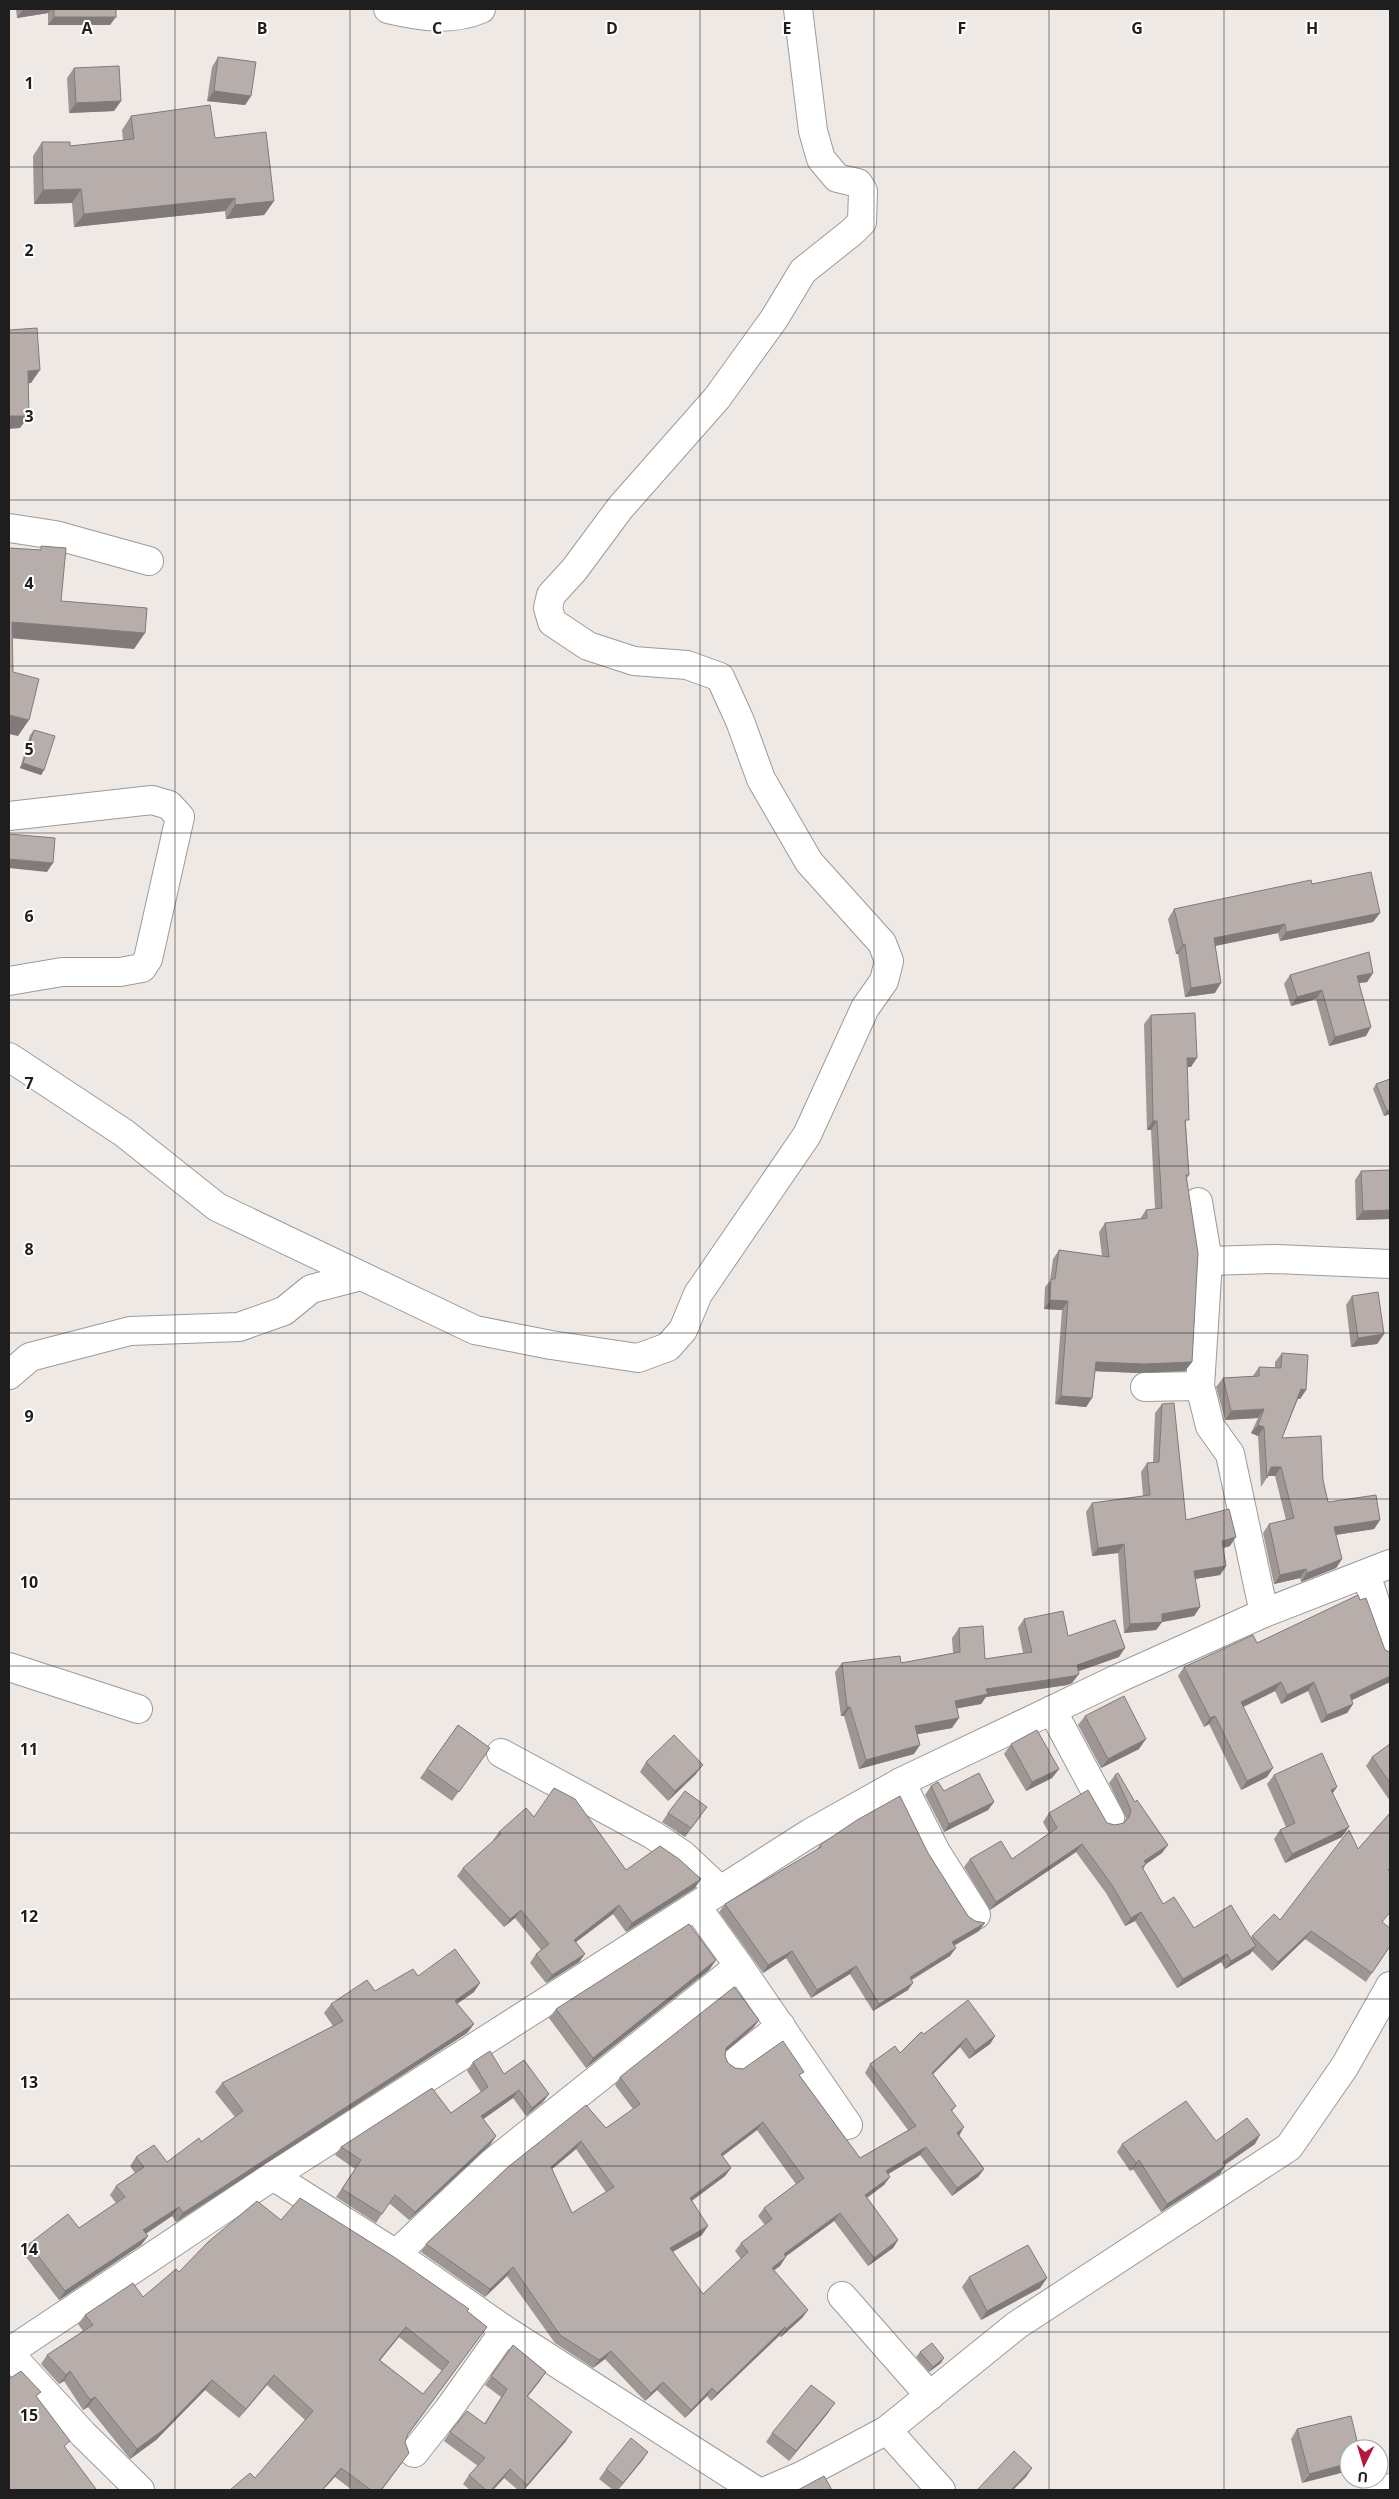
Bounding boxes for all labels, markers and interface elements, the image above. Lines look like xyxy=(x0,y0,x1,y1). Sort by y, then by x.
text: A xyxy=(81,17,93,39)
text: B xyxy=(257,17,267,39)
text: C xyxy=(432,17,442,39)
text: D xyxy=(606,17,618,39)
text: E xyxy=(783,17,792,39)
text: F xyxy=(958,17,966,39)
text: G xyxy=(1131,17,1143,39)
text: H xyxy=(1306,17,1318,39)
text: 1 xyxy=(24,72,34,94)
text: 2 xyxy=(24,239,34,261)
text: 3 xyxy=(24,405,34,427)
text: 4 xyxy=(24,572,34,594)
text: 5 xyxy=(24,738,34,760)
text: 6 xyxy=(24,905,34,927)
text: 7 xyxy=(24,1072,34,1094)
text: 8 xyxy=(24,1238,34,1260)
text: 9 xyxy=(24,1405,34,1427)
text: 10 xyxy=(20,1571,38,1593)
text: 11 xyxy=(20,1738,38,1760)
text: 12 xyxy=(20,1905,38,1927)
text: 13 xyxy=(20,2071,38,2093)
text: 14 xyxy=(20,2238,38,2260)
text: 15 xyxy=(20,2404,38,2426)
north arrow xyxy=(1339,2439,1389,2489)
text: U xyxy=(1357,2468,1369,2487)

